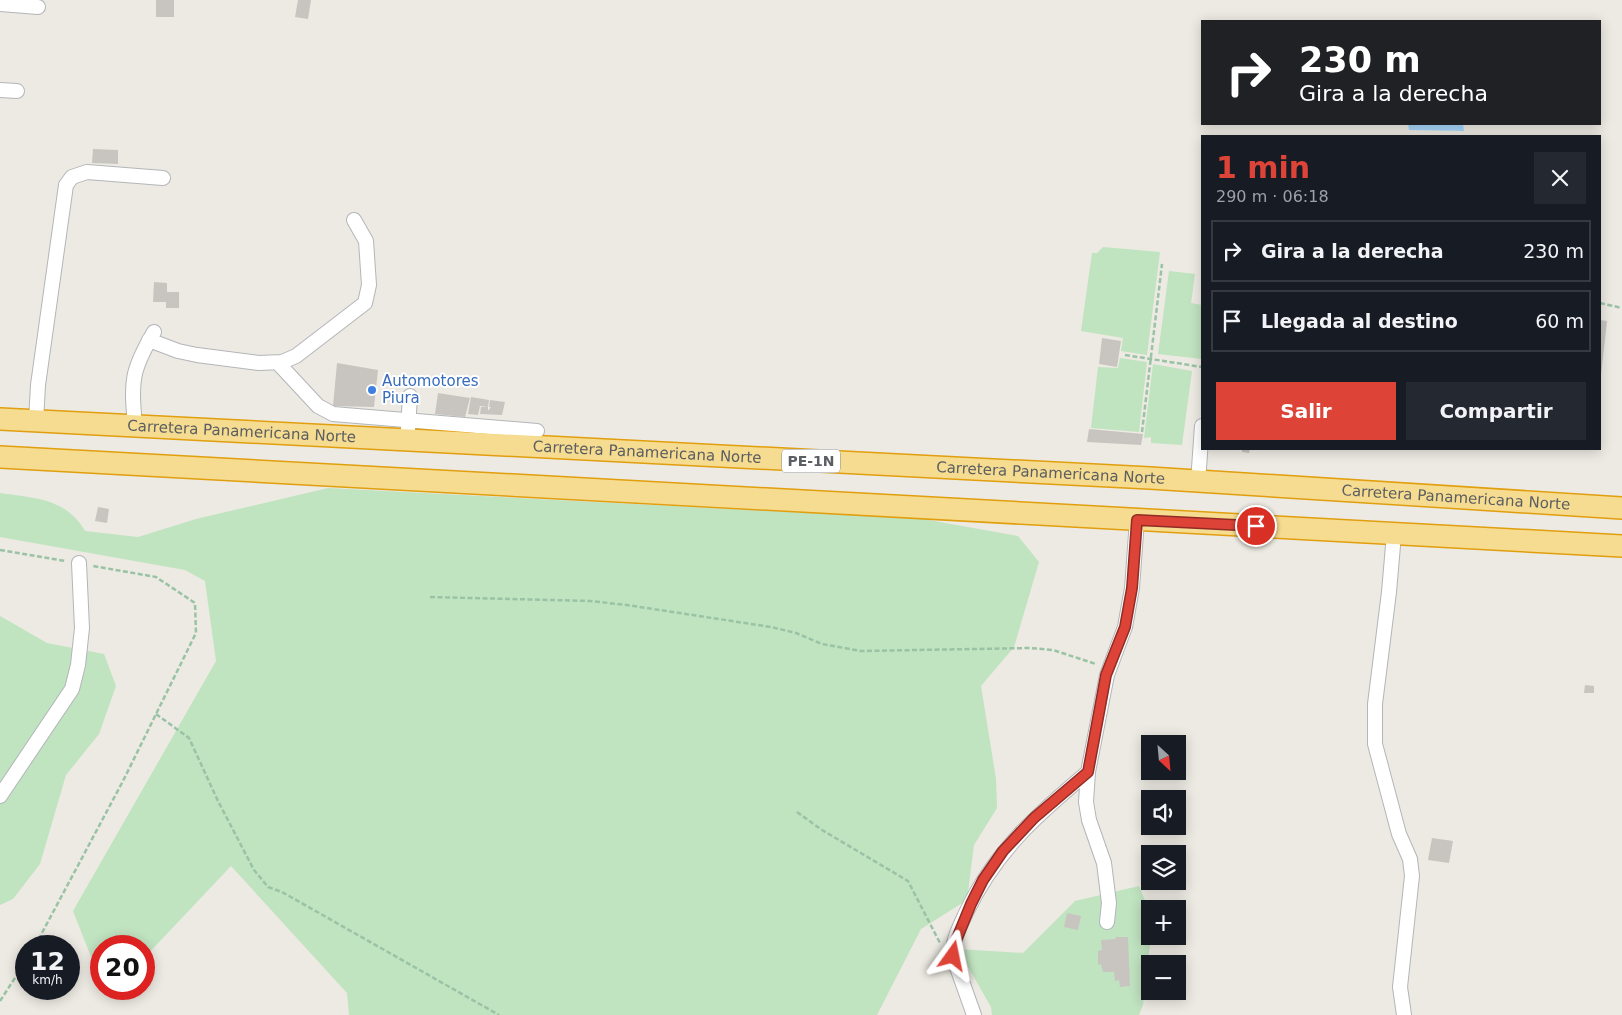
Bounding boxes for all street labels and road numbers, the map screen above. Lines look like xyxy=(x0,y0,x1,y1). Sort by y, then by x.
street label: Carretera Panamericana Norte xyxy=(127,417,357,446)
street label: Carretera Panamericana Norte xyxy=(532,437,762,467)
road number: PE-1N xyxy=(782,450,840,472)
street label: Carretera Panamericana Norte xyxy=(936,458,1166,488)
street label: Carretera Panamericana Norte xyxy=(1341,481,1571,514)

